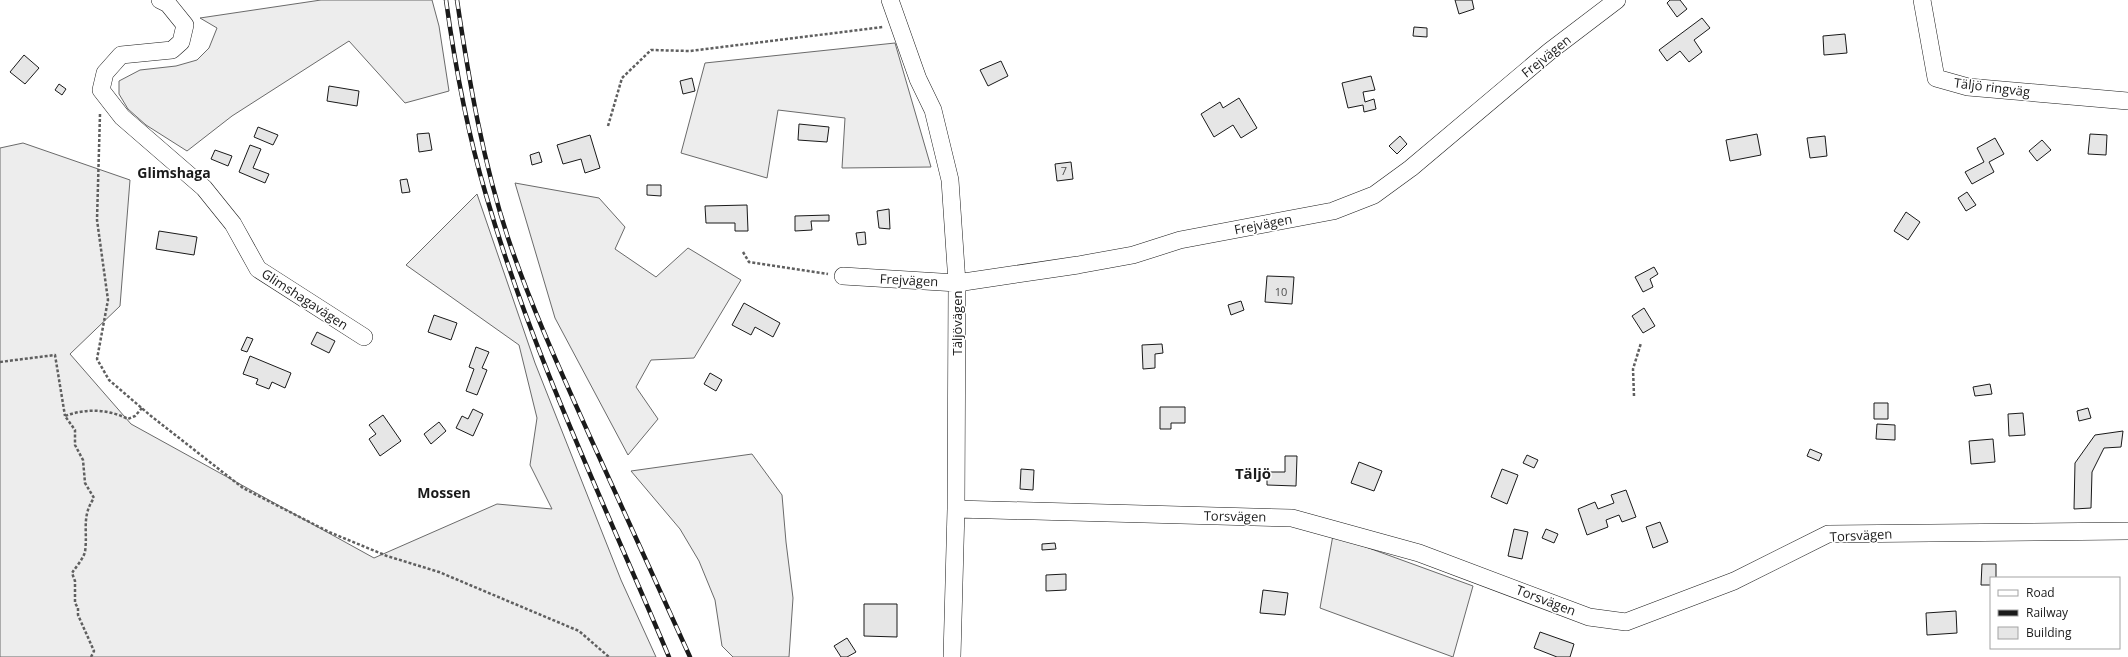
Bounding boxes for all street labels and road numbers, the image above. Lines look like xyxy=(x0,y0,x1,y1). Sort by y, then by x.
street label: Frejvägen xyxy=(1518,31,1574,81)
street label: Täljö ringväg xyxy=(1953,73,2031,101)
street label: Frejvägen xyxy=(1232,210,1294,238)
street label: Glimshagavägen xyxy=(258,264,352,334)
street label: Frejvägen xyxy=(879,269,939,291)
street label: Täljövägen xyxy=(948,291,966,355)
street label: Torsvägen xyxy=(1204,506,1266,526)
street label: Torsvägen xyxy=(1829,524,1893,546)
street label: Torsvägen xyxy=(1514,580,1578,620)

